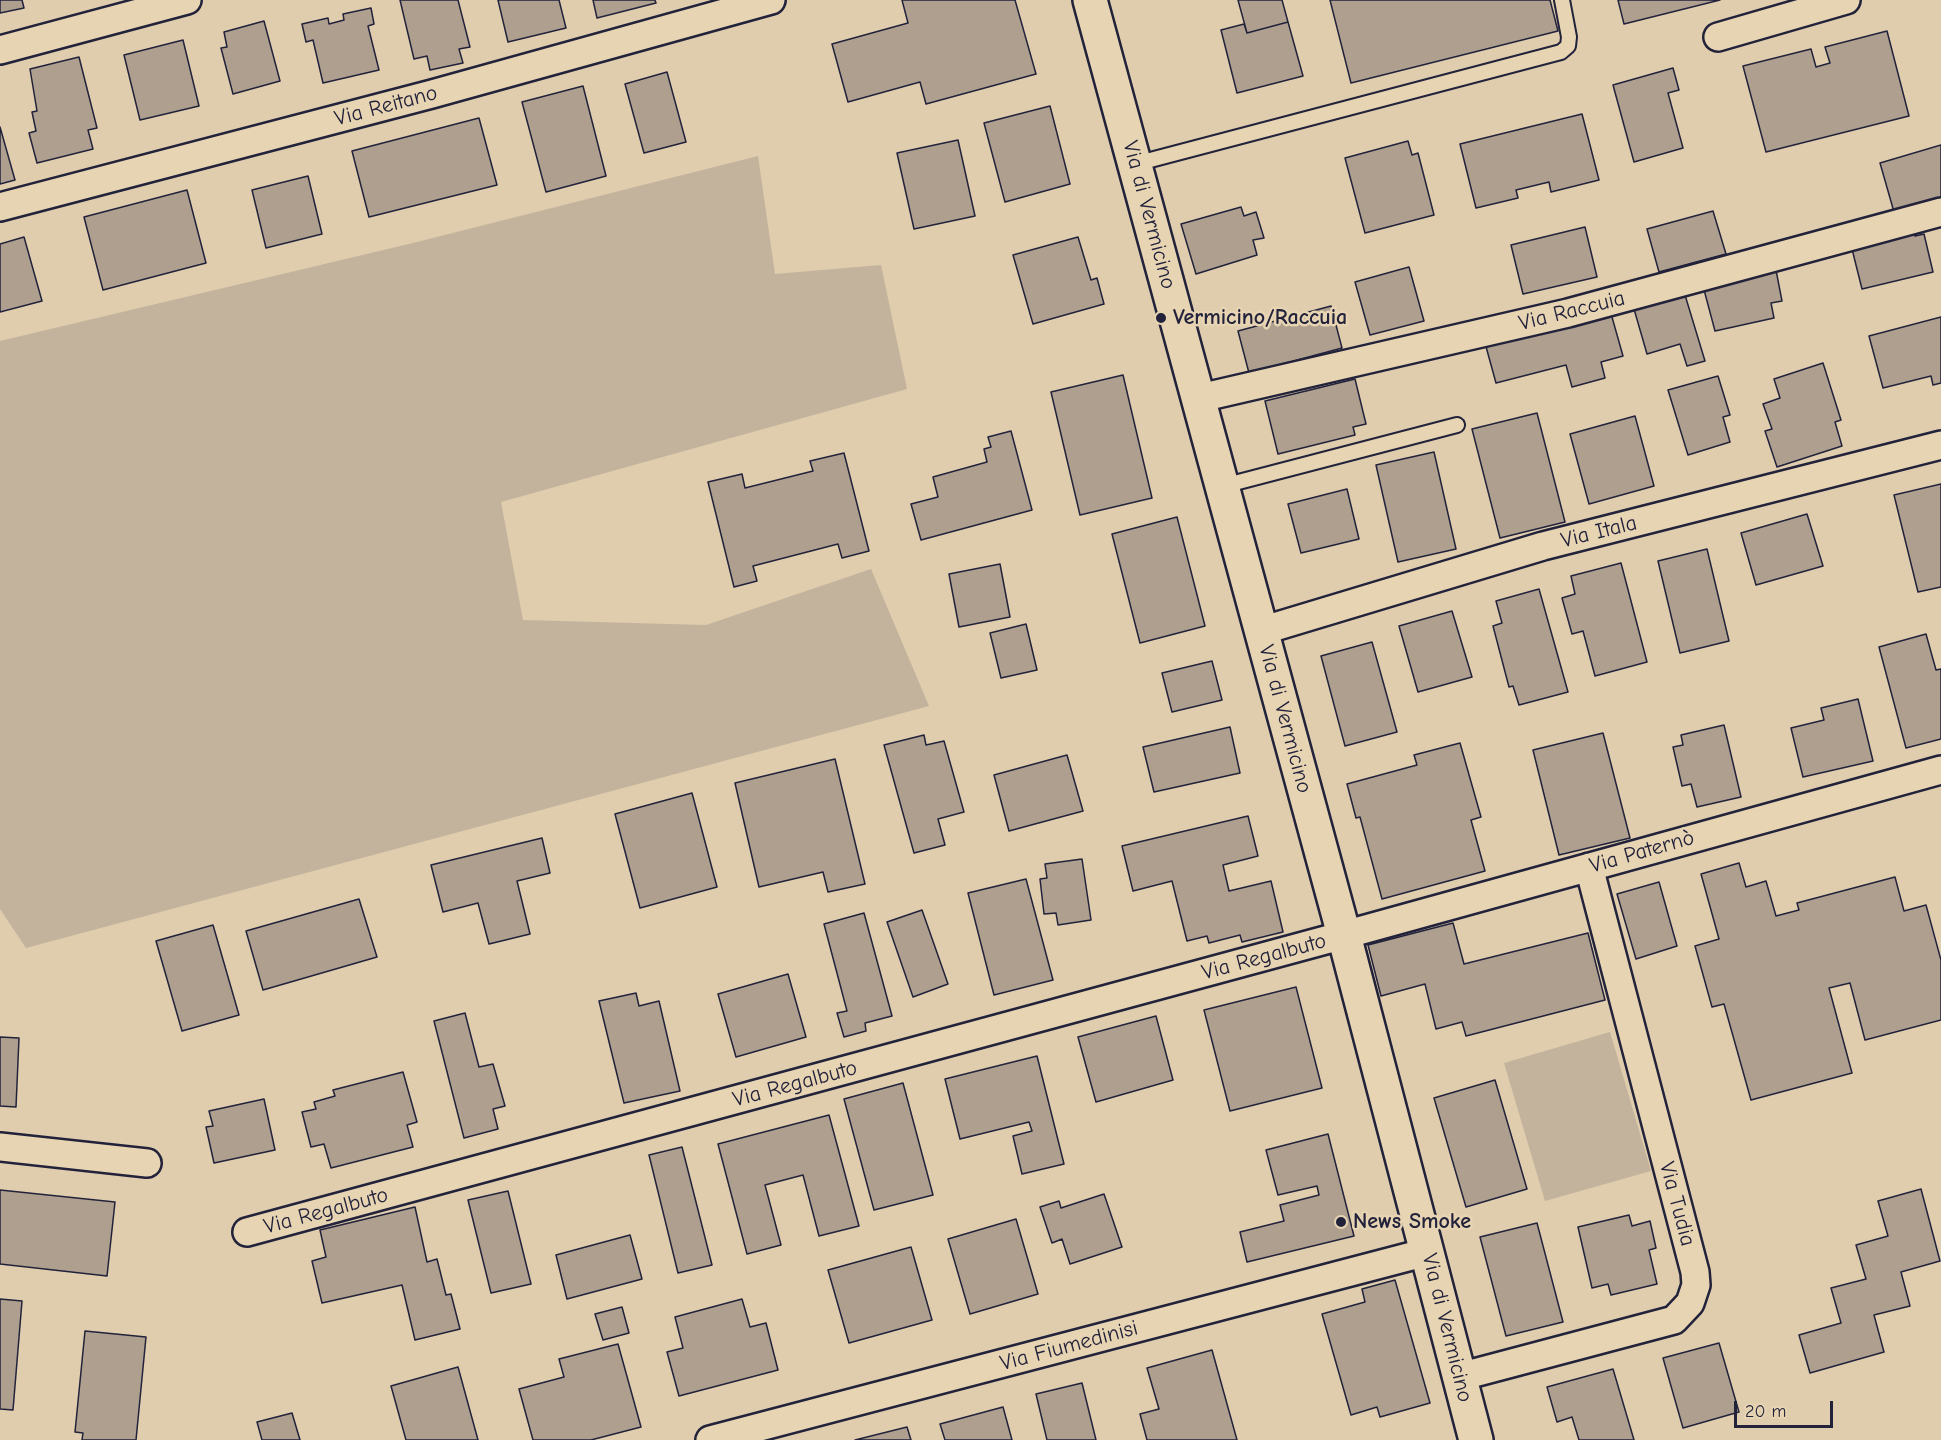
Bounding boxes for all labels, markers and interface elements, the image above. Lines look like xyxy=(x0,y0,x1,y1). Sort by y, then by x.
street label: Via Reitano xyxy=(332,80,440,132)
street label: Via di Vermicino xyxy=(1117,138,1181,292)
street label: Via Raccuia xyxy=(1516,285,1628,337)
place label: Vermicino/Raccuia xyxy=(1173,305,1347,331)
marker: Vermicino/Raccuia xyxy=(1154,311,1168,325)
street label: Via Itala xyxy=(1558,510,1640,554)
street label: Via di Vermicino xyxy=(1253,642,1317,796)
street label: Via Paternò xyxy=(1587,825,1697,879)
street label: Via Regalbuto xyxy=(1199,928,1329,986)
street label: Via Regalbuto xyxy=(730,1055,860,1113)
street label: Via Tudia xyxy=(1653,1159,1701,1249)
street label: Via Regalbuto xyxy=(261,1182,391,1240)
place label: News Smoke xyxy=(1353,1209,1471,1235)
marker: News Smoke xyxy=(1334,1215,1348,1229)
street label: Via di Vermicino xyxy=(1416,1251,1478,1405)
street label: Via Fiumedinisi xyxy=(997,1315,1141,1377)
scale bar xyxy=(1737,1389,1836,1427)
text: 20 m xyxy=(1745,1401,1786,1422)

